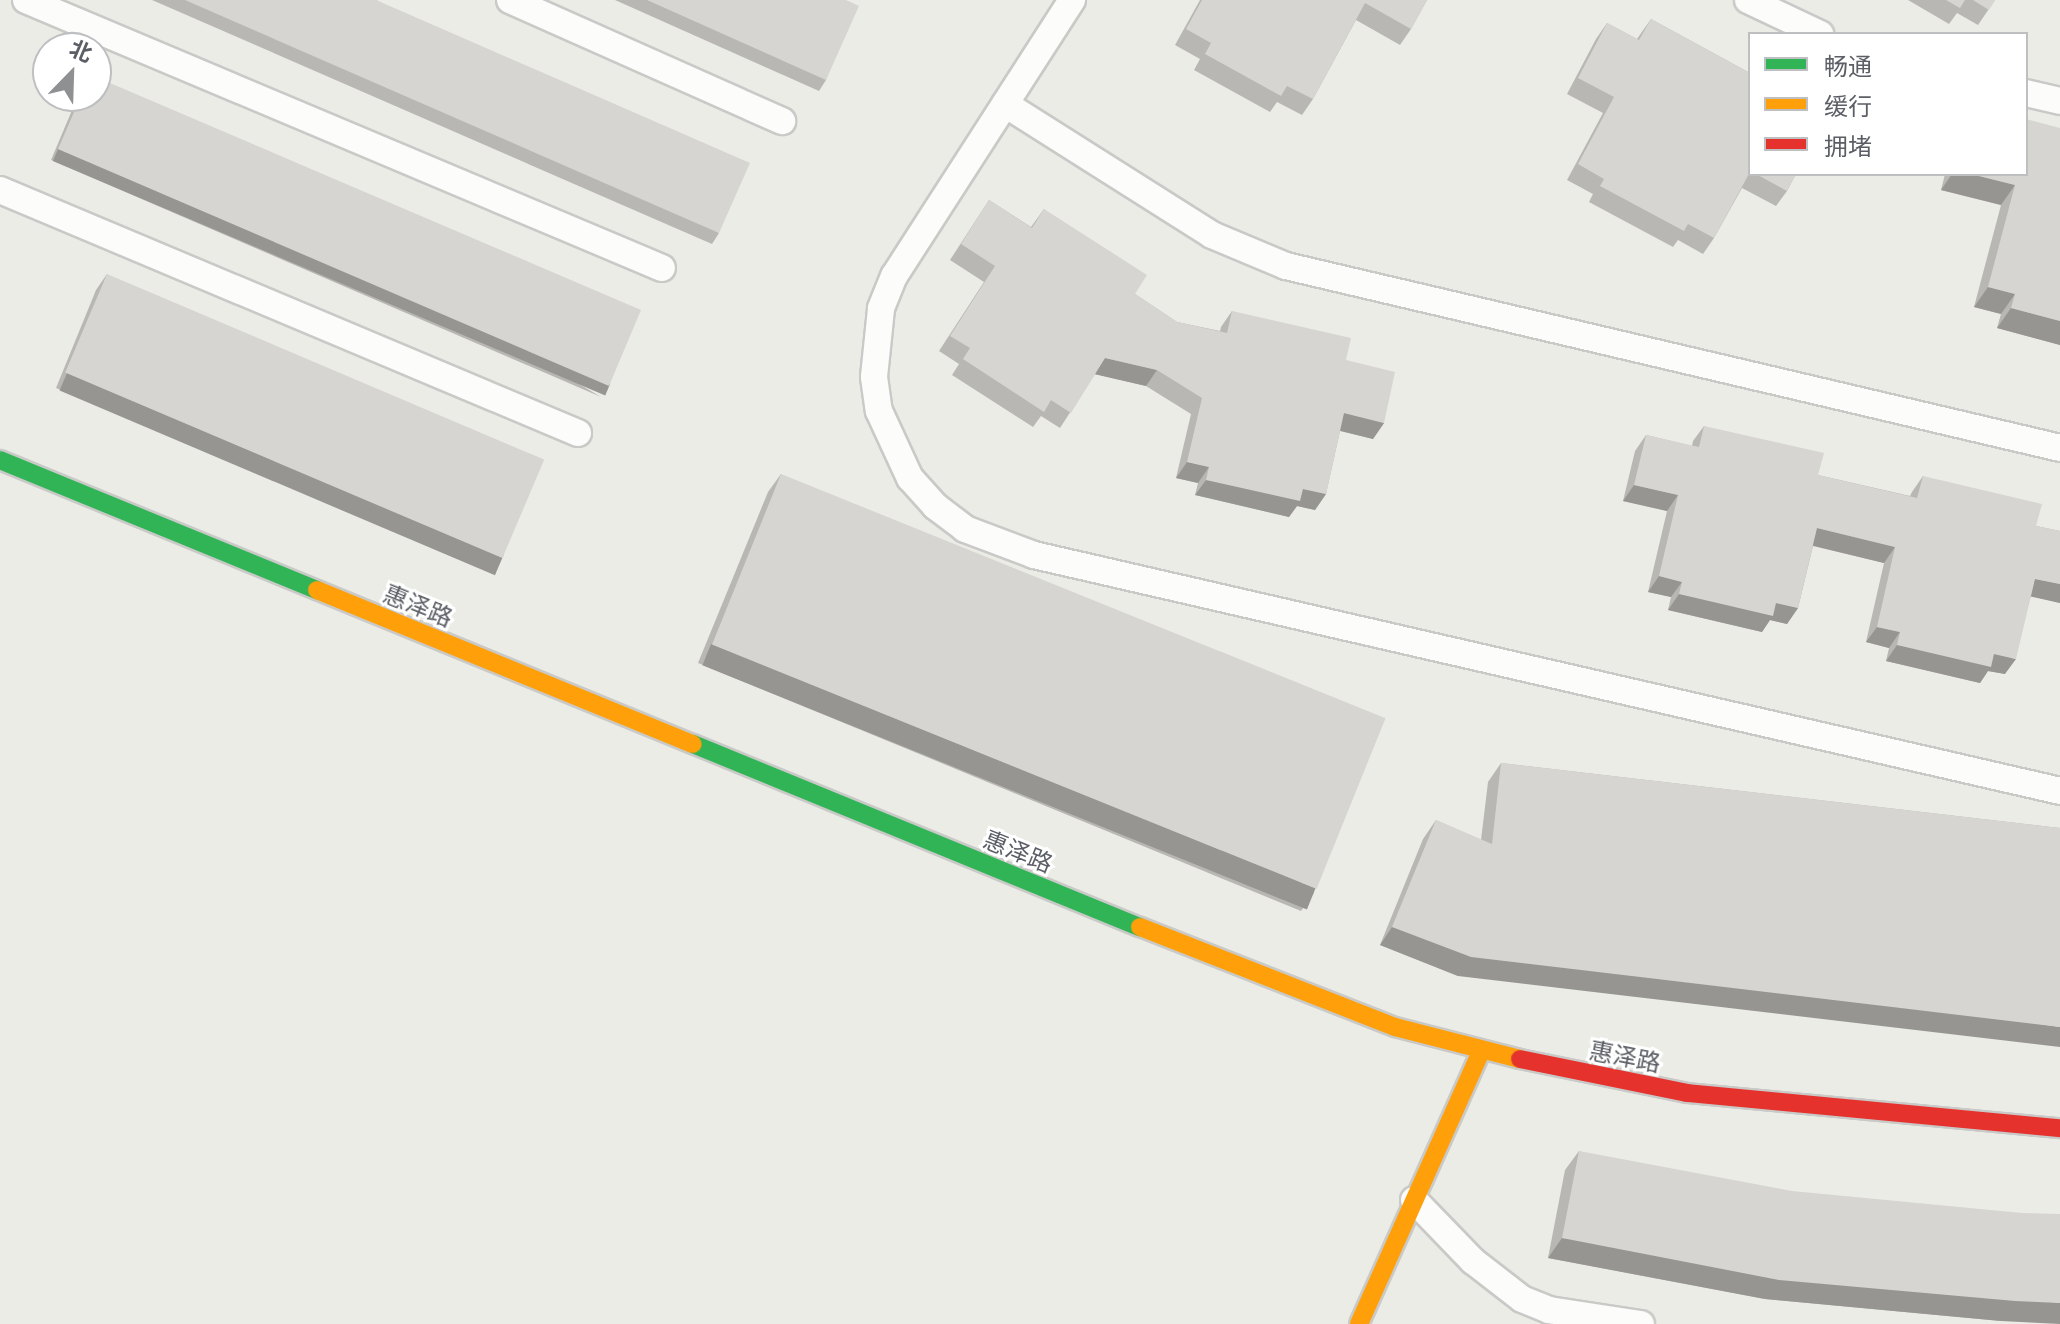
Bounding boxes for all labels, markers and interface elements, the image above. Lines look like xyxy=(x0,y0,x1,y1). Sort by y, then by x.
north arrow xyxy=(32,32,112,112)
legend xyxy=(1748,32,2028,176)
text: 北 xyxy=(66,35,96,67)
text: 畅通 xyxy=(1824,53,1872,80)
text: 缓行 xyxy=(1824,93,1872,120)
text: 拥堵 xyxy=(1824,133,1872,160)
street label: 惠泽路 xyxy=(379,579,457,633)
street label: 惠泽路 xyxy=(979,825,1057,879)
street label: 惠泽路 xyxy=(1587,1036,1663,1078)

